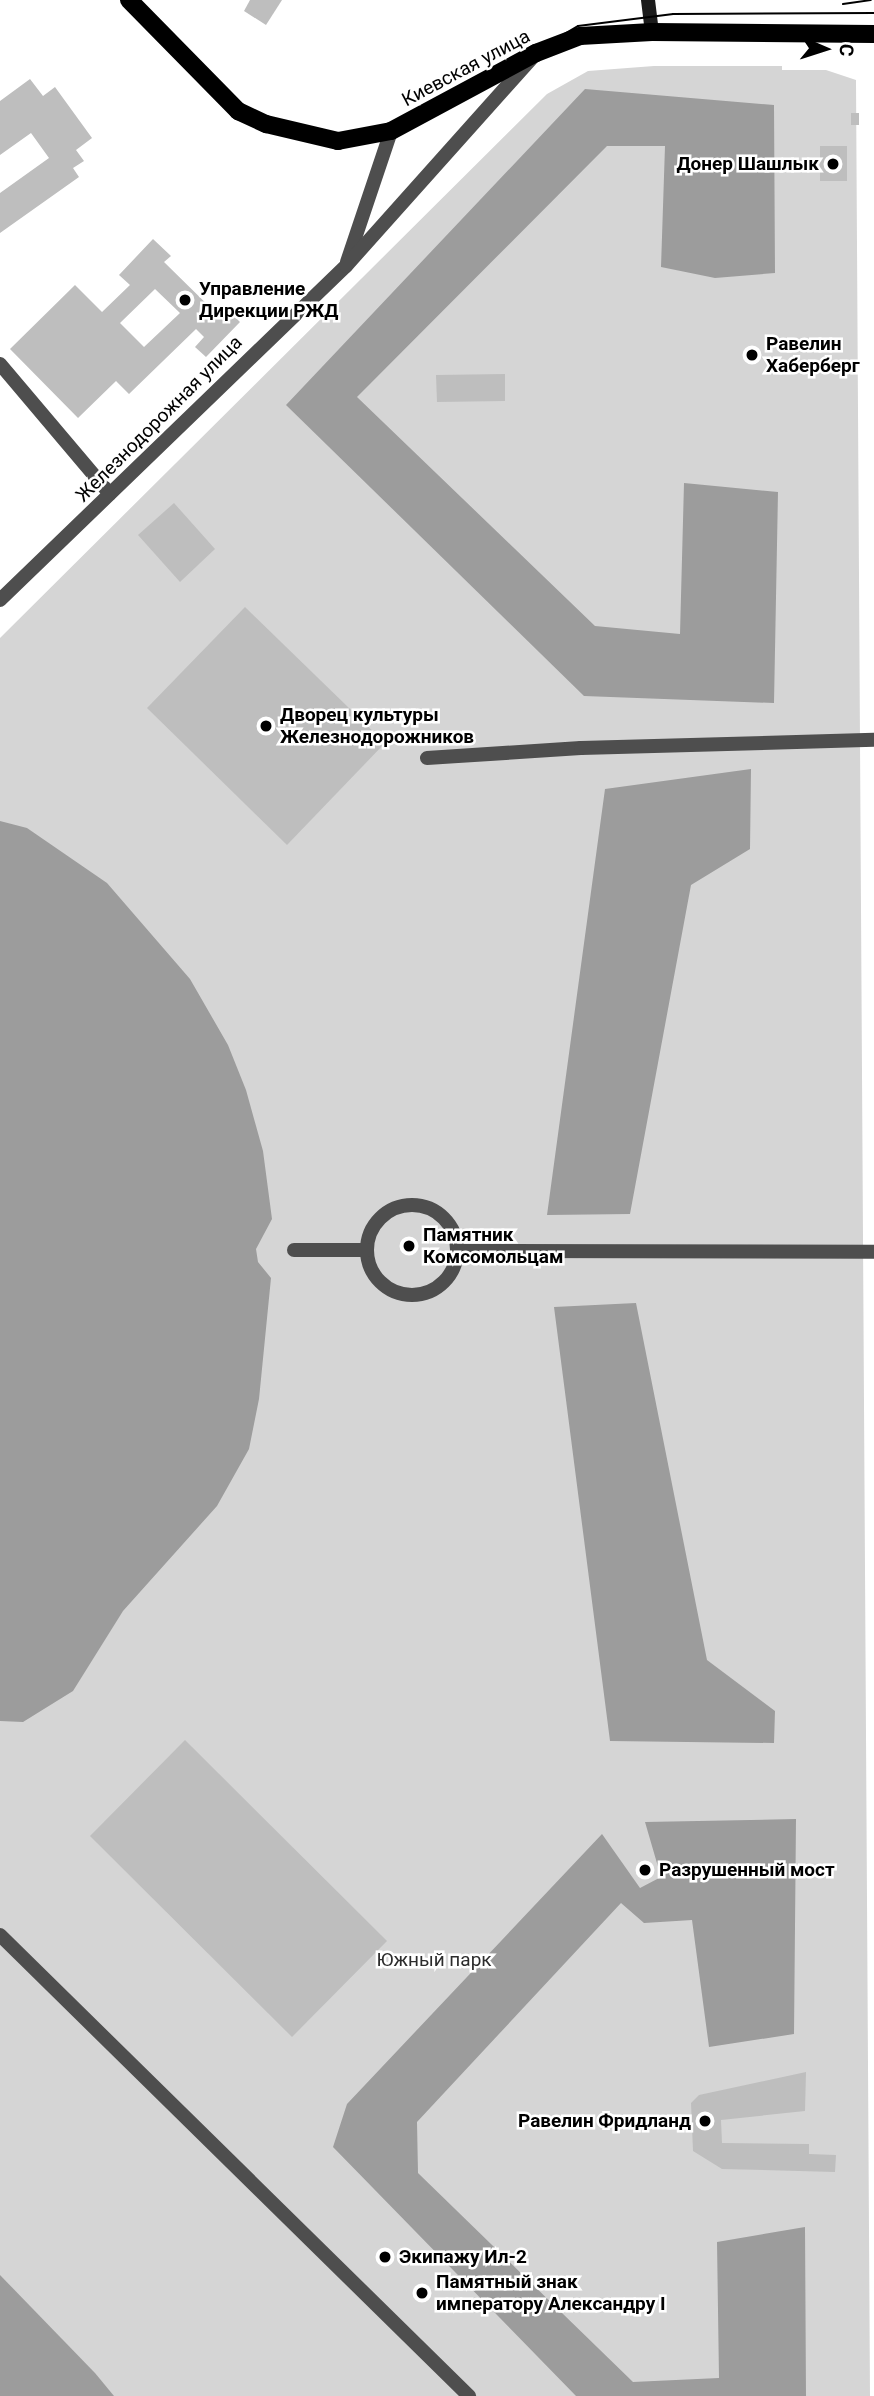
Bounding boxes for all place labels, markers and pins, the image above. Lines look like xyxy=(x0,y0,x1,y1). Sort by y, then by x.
place label: Донер Шашлык xyxy=(676,153,819,175)
marker: Донер Шашлык xyxy=(825,156,841,172)
place label: Управление Дирекции РЖД xyxy=(199,278,339,322)
marker: Управление Дирекции РЖД xyxy=(177,292,193,308)
place label: Равелин Хаберберг xyxy=(766,333,860,377)
marker: Равелин Хаберберг xyxy=(744,347,760,363)
place label: Дворец культуры Железнодорожников xyxy=(280,704,474,748)
marker: Дворец культуры Железнодорожников xyxy=(258,718,274,734)
place label: Памятник Комсомольцам xyxy=(423,1224,563,1268)
marker: Памятник Комсомольцам xyxy=(401,1238,417,1254)
place label: Разрушенный мост xyxy=(659,1859,835,1881)
marker: Разрушенный мост xyxy=(637,1862,653,1878)
place label: Равелин Фридланд xyxy=(518,2110,691,2132)
marker: Равелин Фридланд xyxy=(697,2113,713,2129)
place label: Экипажу Ил-2 xyxy=(399,2246,527,2268)
marker: Экипажу Ил-2 xyxy=(377,2249,393,2265)
place label: Памятный знак императору Александру I xyxy=(436,2271,666,2315)
marker: Памятный знак императору Александру I xyxy=(414,2285,430,2301)

